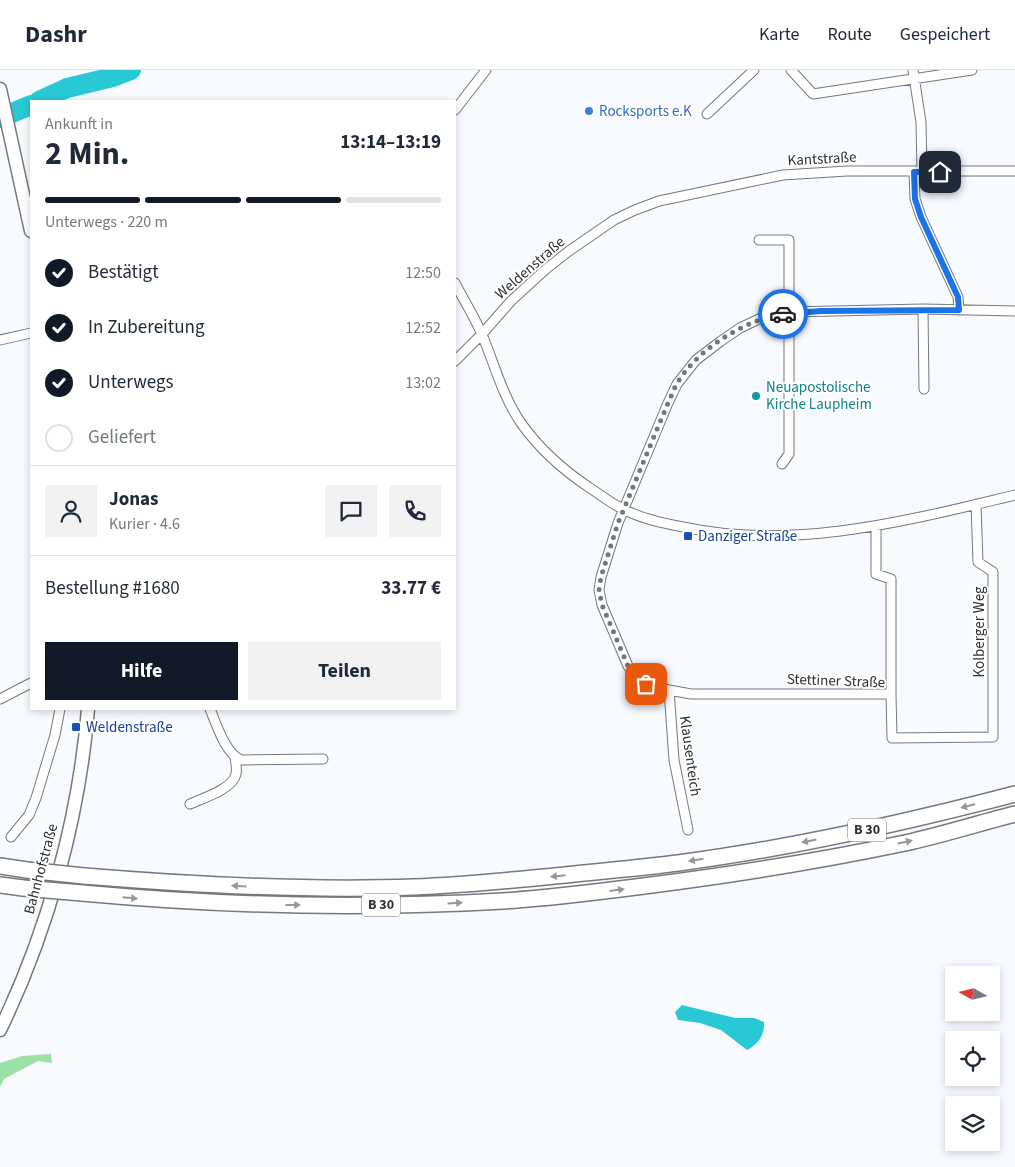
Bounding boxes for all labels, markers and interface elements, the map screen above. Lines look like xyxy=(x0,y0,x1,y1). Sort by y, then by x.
text: Dashr xyxy=(25,17,87,52)
text: Karte xyxy=(759,22,799,47)
text: Route xyxy=(827,22,872,47)
text: Gespeichert xyxy=(900,22,990,47)
place label: Rocksports e.K xyxy=(599,101,692,122)
marker: Rocksports e.K xyxy=(583,105,595,117)
text: Ankunft in xyxy=(45,113,113,135)
text: 13:14–13:19 xyxy=(340,129,441,156)
text: 2 Min. xyxy=(45,131,129,177)
street label: Kantstraße xyxy=(787,147,857,171)
pin xyxy=(919,151,961,193)
icon: home xyxy=(926,158,954,186)
text: Unterwegs · 220 m xyxy=(45,211,168,233)
street label: Weldenstraße xyxy=(490,232,570,304)
icon: check xyxy=(45,259,73,287)
text: Bestätigt xyxy=(88,259,159,286)
text: 12:50 xyxy=(405,262,441,284)
courier xyxy=(758,289,808,339)
icon: car xyxy=(769,300,797,328)
icon: check xyxy=(45,314,73,342)
text: In Zubereitung xyxy=(88,314,205,341)
text: 12:52 xyxy=(405,317,441,339)
icon: check xyxy=(45,369,73,397)
text: Unterwegs xyxy=(88,369,174,396)
text: 13:02 xyxy=(405,372,441,394)
place label: Neuapostolische Kirche Laupheim xyxy=(766,377,872,415)
marker: Neuapostolische Kirche Laupheim xyxy=(750,390,762,402)
text: Geliefert xyxy=(88,424,156,451)
button: person xyxy=(45,485,97,537)
button: chat xyxy=(325,485,377,537)
button: phone xyxy=(389,485,441,537)
text: Jonas xyxy=(109,486,159,513)
text: Kurier · 4.6 xyxy=(109,513,180,535)
place label: Danziger Straße xyxy=(698,526,797,547)
marker: Danziger Straße xyxy=(682,530,694,542)
text: Bestellung #1680 xyxy=(45,575,180,602)
text: 33.77 € xyxy=(381,575,441,602)
street label: Kolberger Weg xyxy=(969,586,990,677)
button: Hilfe xyxy=(45,642,238,700)
button: Teilen xyxy=(248,642,441,700)
pin xyxy=(625,663,667,705)
street label: Stettiner Straße xyxy=(786,669,886,693)
icon: bag xyxy=(632,670,660,698)
street label: Klausenteich xyxy=(674,714,706,798)
place label: Weldenstraße xyxy=(86,717,173,738)
marker: Weldenstraße xyxy=(70,721,82,733)
one-way arrow xyxy=(960,802,975,810)
road number: B 30 xyxy=(848,818,886,842)
street label: Bahnhofstraße xyxy=(19,821,63,917)
one-way arrow xyxy=(802,837,817,845)
one-way arrow xyxy=(898,838,913,846)
one-way arrow xyxy=(688,857,704,865)
one-way arrow xyxy=(550,872,566,880)
one-way arrow xyxy=(230,881,246,889)
one-way arrow xyxy=(609,885,625,893)
one-way arrow xyxy=(123,894,139,902)
road number: B 30 xyxy=(362,894,400,916)
one-way arrow xyxy=(447,899,463,907)
one-way arrow xyxy=(285,901,301,909)
north arrow xyxy=(945,966,1000,1021)
map controls xyxy=(945,966,1000,1151)
button: locate xyxy=(945,1031,1000,1086)
button: layers xyxy=(945,1096,1000,1151)

